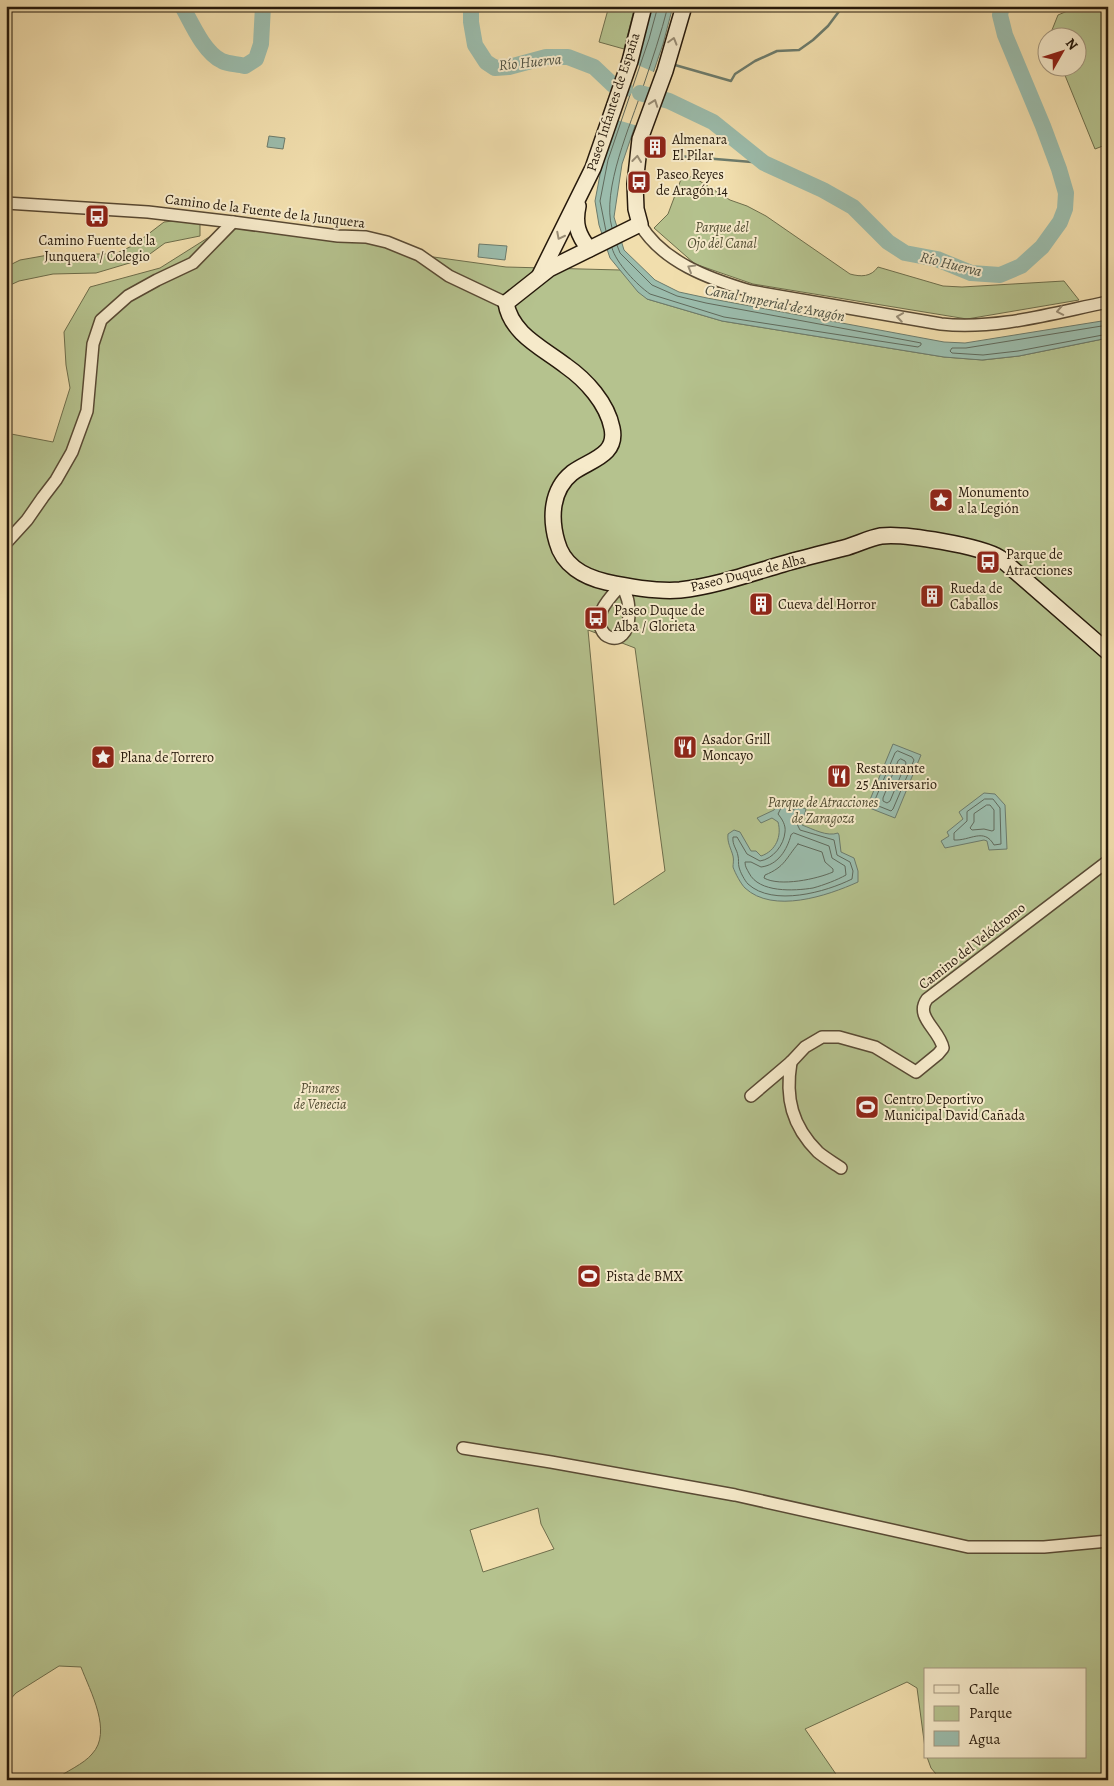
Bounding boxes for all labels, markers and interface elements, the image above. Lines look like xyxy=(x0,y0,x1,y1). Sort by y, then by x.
north arrow xyxy=(1036,28,1086,78)
street label: Paseo Infantes de España xyxy=(582,30,645,174)
text: N xyxy=(1061,34,1082,54)
one-way arrow xyxy=(668,38,678,46)
water label: Río Huerva xyxy=(498,49,562,75)
one-way arrow xyxy=(648,99,658,108)
place label: Almenara El Pilar xyxy=(671,130,728,165)
building icon: Almenara El Pilar xyxy=(642,134,668,160)
one-way arrow xyxy=(631,155,642,163)
place label: Paseo Reyes de Aragón 14 xyxy=(656,165,728,200)
bus stop icon: Paseo Reyes de Aragón 14 xyxy=(626,169,652,195)
street label: Camino de la Fuente de la Junquera xyxy=(164,189,367,233)
bus stop icon: Camino Fuente de la Junquera / Colegio xyxy=(84,203,110,229)
park label: Parque del Ojo del Canal xyxy=(687,218,757,253)
place label: Camino Fuente de la Junquera / Colegio xyxy=(38,231,156,266)
one-way arrow xyxy=(556,231,566,240)
water label: Río Huerva xyxy=(918,247,984,281)
one-way arrow xyxy=(688,265,697,275)
water label: Canal Imperial de Aragón xyxy=(703,280,847,326)
one-way arrow xyxy=(1056,306,1064,316)
one-way arrow xyxy=(895,312,904,322)
place label: Monumento a la Legión xyxy=(958,483,1029,518)
place icon: Monumento a la Legión xyxy=(928,487,954,513)
place label: Parque de Atracciones xyxy=(1005,545,1073,580)
street label: Paseo Duque de Alba xyxy=(688,549,808,597)
bus stop icon: Parque de Atracciones xyxy=(975,549,1001,575)
place label: Rueda de Caballos xyxy=(950,579,1003,614)
building icon: Rueda de Caballos xyxy=(919,583,945,609)
building icon: Cueva del Horror xyxy=(748,591,774,617)
place label: Cueva del Horror xyxy=(778,595,877,614)
place label: Paseo Duque de Alba / Glorieta xyxy=(613,601,705,636)
bus stop icon: Paseo Duque de Alba / Glorieta xyxy=(583,605,609,631)
place label: Asador Grill Moncayo xyxy=(701,730,771,765)
restaurant icon: Asador Grill Moncayo xyxy=(672,734,698,760)
place icon: Plana de Torrero xyxy=(90,744,116,770)
place label: Plana de Torrero xyxy=(120,748,214,767)
place label: Restaurante 25 Aniversario xyxy=(856,759,937,794)
restaurant icon: Restaurante 25 Aniversario xyxy=(826,763,852,789)
park label: Parque de Atracciones de Zaragoza xyxy=(768,793,878,828)
street label: Camino del Velódromo xyxy=(915,898,1029,994)
park label: Pinares de Venecia xyxy=(294,1079,347,1114)
place label: Centro Deportivo Municipal David Cañada xyxy=(884,1090,1026,1125)
sports icon: Centro Deportivo Municipal David Cañada xyxy=(854,1094,880,1120)
sports icon: Pista de BMX xyxy=(576,1263,602,1289)
place label: Pista de BMX xyxy=(606,1267,684,1286)
legend xyxy=(924,1668,1086,1758)
text: Calle xyxy=(969,1679,1000,1699)
text: Parque xyxy=(969,1703,1012,1723)
text: Agua xyxy=(968,1729,1000,1749)

